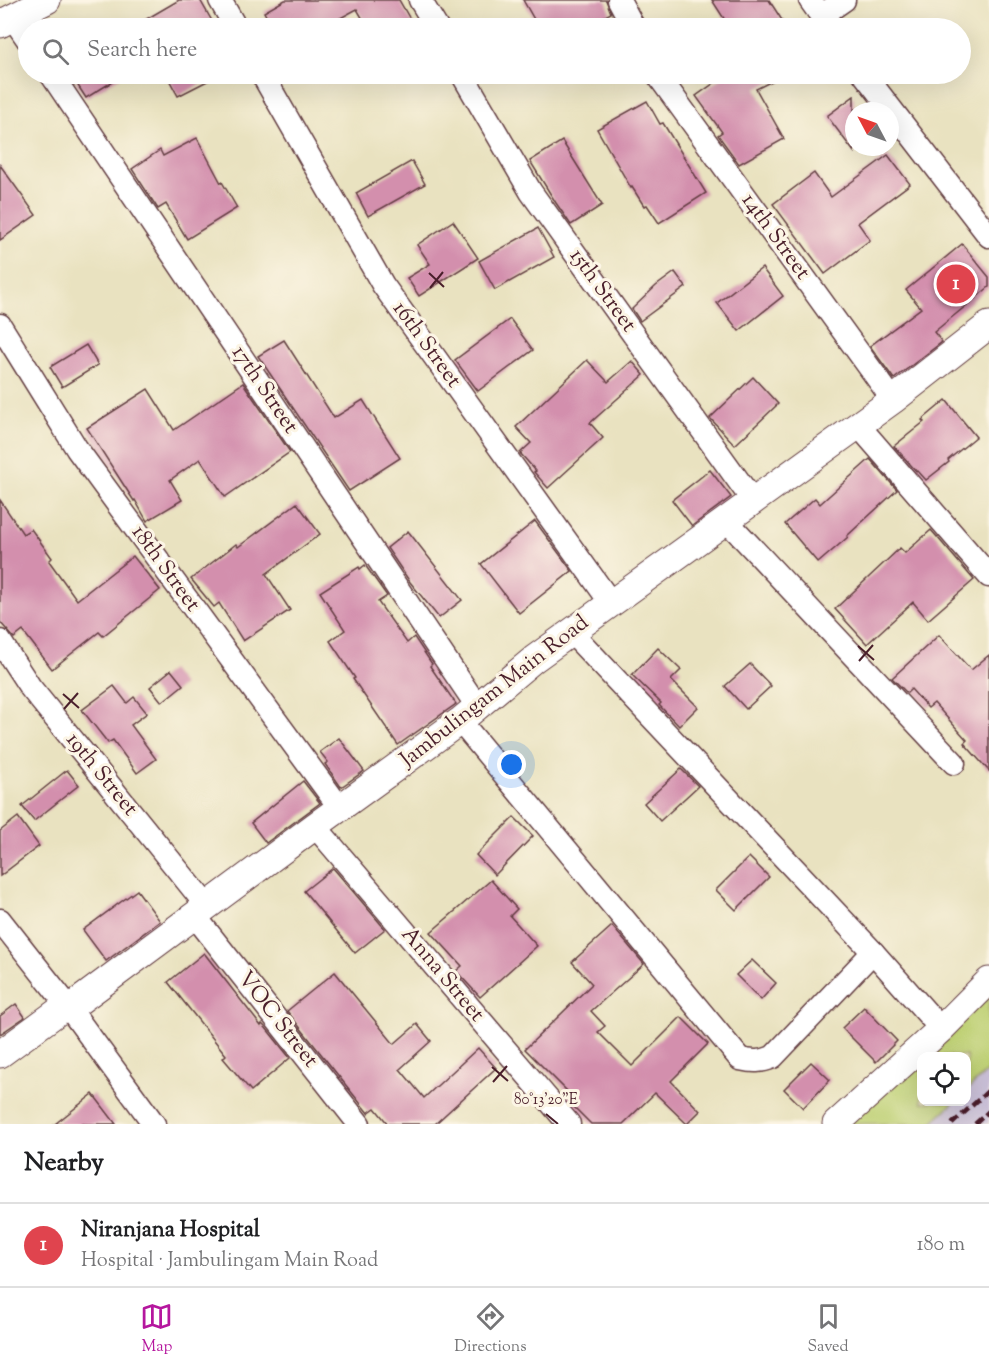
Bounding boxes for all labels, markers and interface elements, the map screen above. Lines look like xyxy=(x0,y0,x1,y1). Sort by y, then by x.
search box xyxy=(18,18,971,84)
icon: search xyxy=(39,35,72,68)
text: Search here xyxy=(87,35,197,67)
north arrow xyxy=(845,102,899,156)
street label: 14th Street xyxy=(733,187,818,287)
street label: 15th Street xyxy=(561,242,644,340)
pin: 1 xyxy=(936,262,976,306)
street label: 16th Street xyxy=(384,295,469,395)
street label: 17th Street xyxy=(223,339,306,441)
street label: 18th Street xyxy=(123,519,208,619)
street label: Jambulingam Main Road xyxy=(393,608,596,777)
street label: 19th Street xyxy=(57,726,145,824)
your location xyxy=(497,750,526,779)
street label: Anna Street xyxy=(393,920,492,1030)
street label: VOC Street xyxy=(229,965,325,1076)
map controls xyxy=(917,1052,971,1106)
button: locate xyxy=(917,1052,971,1106)
text: 80°13'20"E xyxy=(514,1090,578,1111)
text: Nearby xyxy=(24,1145,104,1182)
text: Niranjana Hospital xyxy=(81,1215,260,1247)
text: 1 xyxy=(40,1231,47,1260)
text: 180 m xyxy=(917,1231,965,1260)
text: Hospital · Jambulingam Main Road xyxy=(81,1247,378,1276)
tab: Map xyxy=(140,1300,173,1359)
tab: Directions xyxy=(454,1300,527,1359)
tab: Saved xyxy=(807,1300,849,1359)

